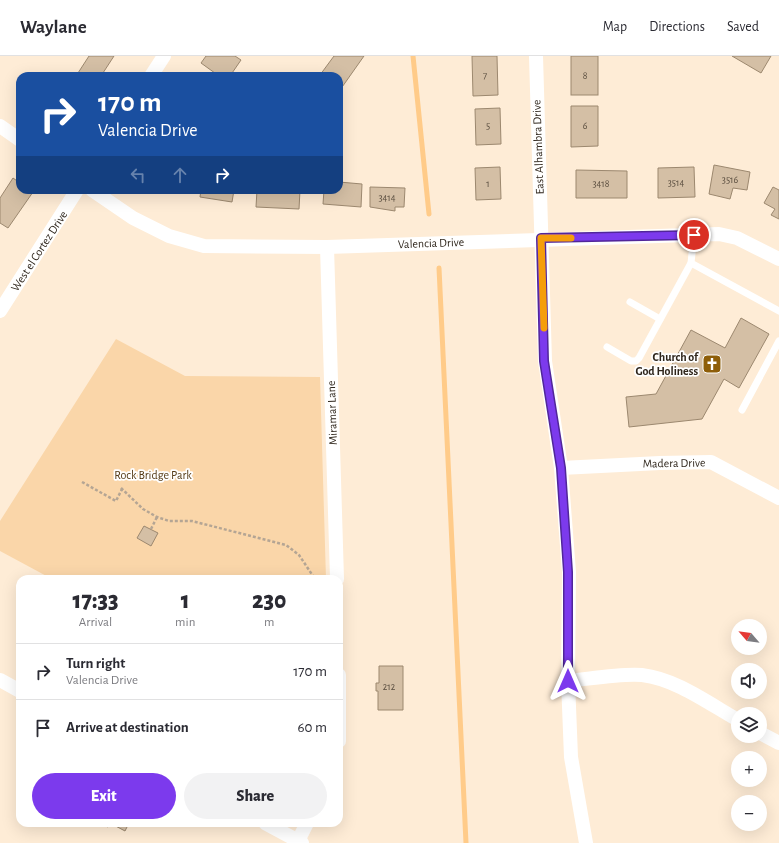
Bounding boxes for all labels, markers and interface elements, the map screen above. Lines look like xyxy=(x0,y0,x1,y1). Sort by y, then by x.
text: Waylane xyxy=(20,18,87,37)
text: Map xyxy=(603,20,627,34)
text: Directions xyxy=(649,20,705,34)
text: Saved xyxy=(727,20,759,34)
house number: 7 xyxy=(483,71,487,81)
house number: 8 xyxy=(583,71,588,81)
icon: right xyxy=(32,88,84,140)
text: 170 m xyxy=(98,89,162,117)
street label: East Alhambra Drive xyxy=(530,99,546,195)
house number: 5 xyxy=(486,121,490,131)
house number: 6 xyxy=(583,121,588,131)
text: Valencia Drive xyxy=(98,122,198,140)
icon: left xyxy=(127,164,149,186)
icon: ahead xyxy=(169,164,191,186)
icon: right xyxy=(211,164,233,186)
house number: 3516 xyxy=(722,175,739,185)
house number: 3514 xyxy=(668,178,684,188)
house number: 1 xyxy=(486,179,490,189)
house number: 3418 xyxy=(592,179,610,189)
house number: 3414 xyxy=(378,193,396,203)
street label: West el Cortez Drive xyxy=(9,209,69,293)
pin xyxy=(677,218,711,252)
icon: arrive xyxy=(683,224,705,246)
street label: Valencia Drive xyxy=(398,236,464,250)
place label: Church of God Holiness xyxy=(635,351,699,377)
church icon: Church of God Holiness xyxy=(701,353,723,375)
street label: Miramar Lane xyxy=(325,381,339,445)
street label: Madera Drive xyxy=(642,456,706,470)
park label: Rock Bridge Park xyxy=(114,469,192,481)
text: 17:33 xyxy=(73,589,119,613)
text: 1 xyxy=(181,589,190,613)
text: 230 xyxy=(252,589,286,613)
text: Arrival xyxy=(79,616,112,629)
text: min xyxy=(175,616,195,629)
text: m xyxy=(264,616,274,629)
north arrow xyxy=(731,619,767,655)
map controls xyxy=(731,619,767,831)
text: Turn right xyxy=(66,656,125,671)
position arrow xyxy=(547,660,589,702)
icon: right xyxy=(32,661,54,683)
button: sound xyxy=(731,663,767,699)
text: 170 m xyxy=(293,664,327,679)
text: Valencia Drive xyxy=(66,674,138,687)
house number: 212 xyxy=(383,682,396,692)
button: layers xyxy=(731,707,767,743)
icon: arrive xyxy=(32,717,54,739)
text: Arrive at destination xyxy=(66,720,189,735)
text: 60 m xyxy=(298,720,327,735)
button: + xyxy=(731,751,767,787)
button: Exit xyxy=(32,773,176,819)
button: Share xyxy=(184,773,327,819)
button: − xyxy=(731,795,767,831)

